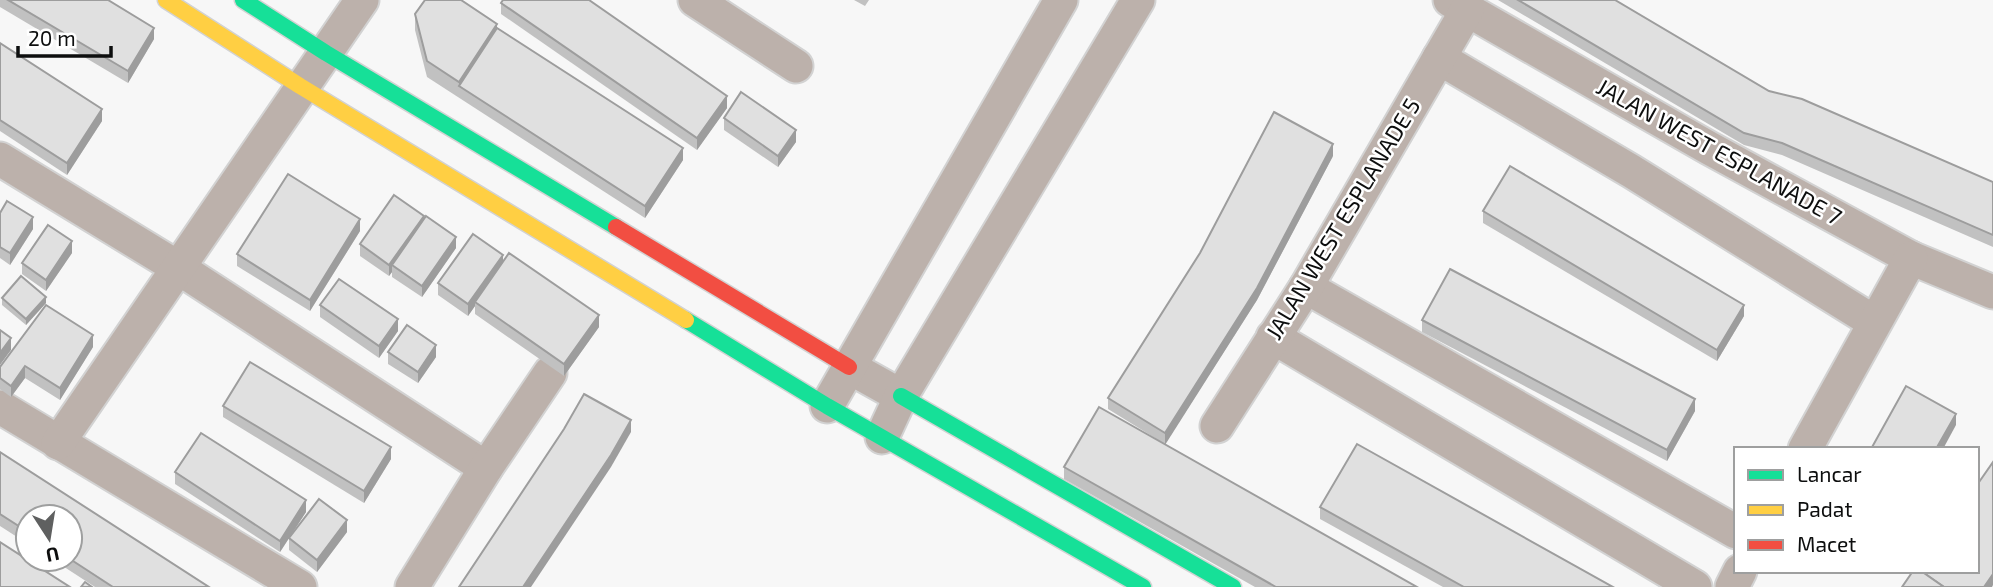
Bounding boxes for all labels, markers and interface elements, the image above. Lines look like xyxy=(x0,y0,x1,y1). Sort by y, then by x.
scale bar xyxy=(18,14,110,58)
text: 20 m xyxy=(28,25,76,50)
street label: JALAN WEST ESPLANADE 7 xyxy=(1592,72,1847,230)
street label: JALAN WEST ESPLANADE 5 xyxy=(1259,93,1425,344)
legend xyxy=(1734,447,1979,573)
text: Lancar xyxy=(1797,461,1862,486)
text: Padat xyxy=(1797,496,1852,521)
north arrow xyxy=(14,503,84,573)
text: Macet xyxy=(1797,531,1856,556)
text: U xyxy=(44,543,61,568)

